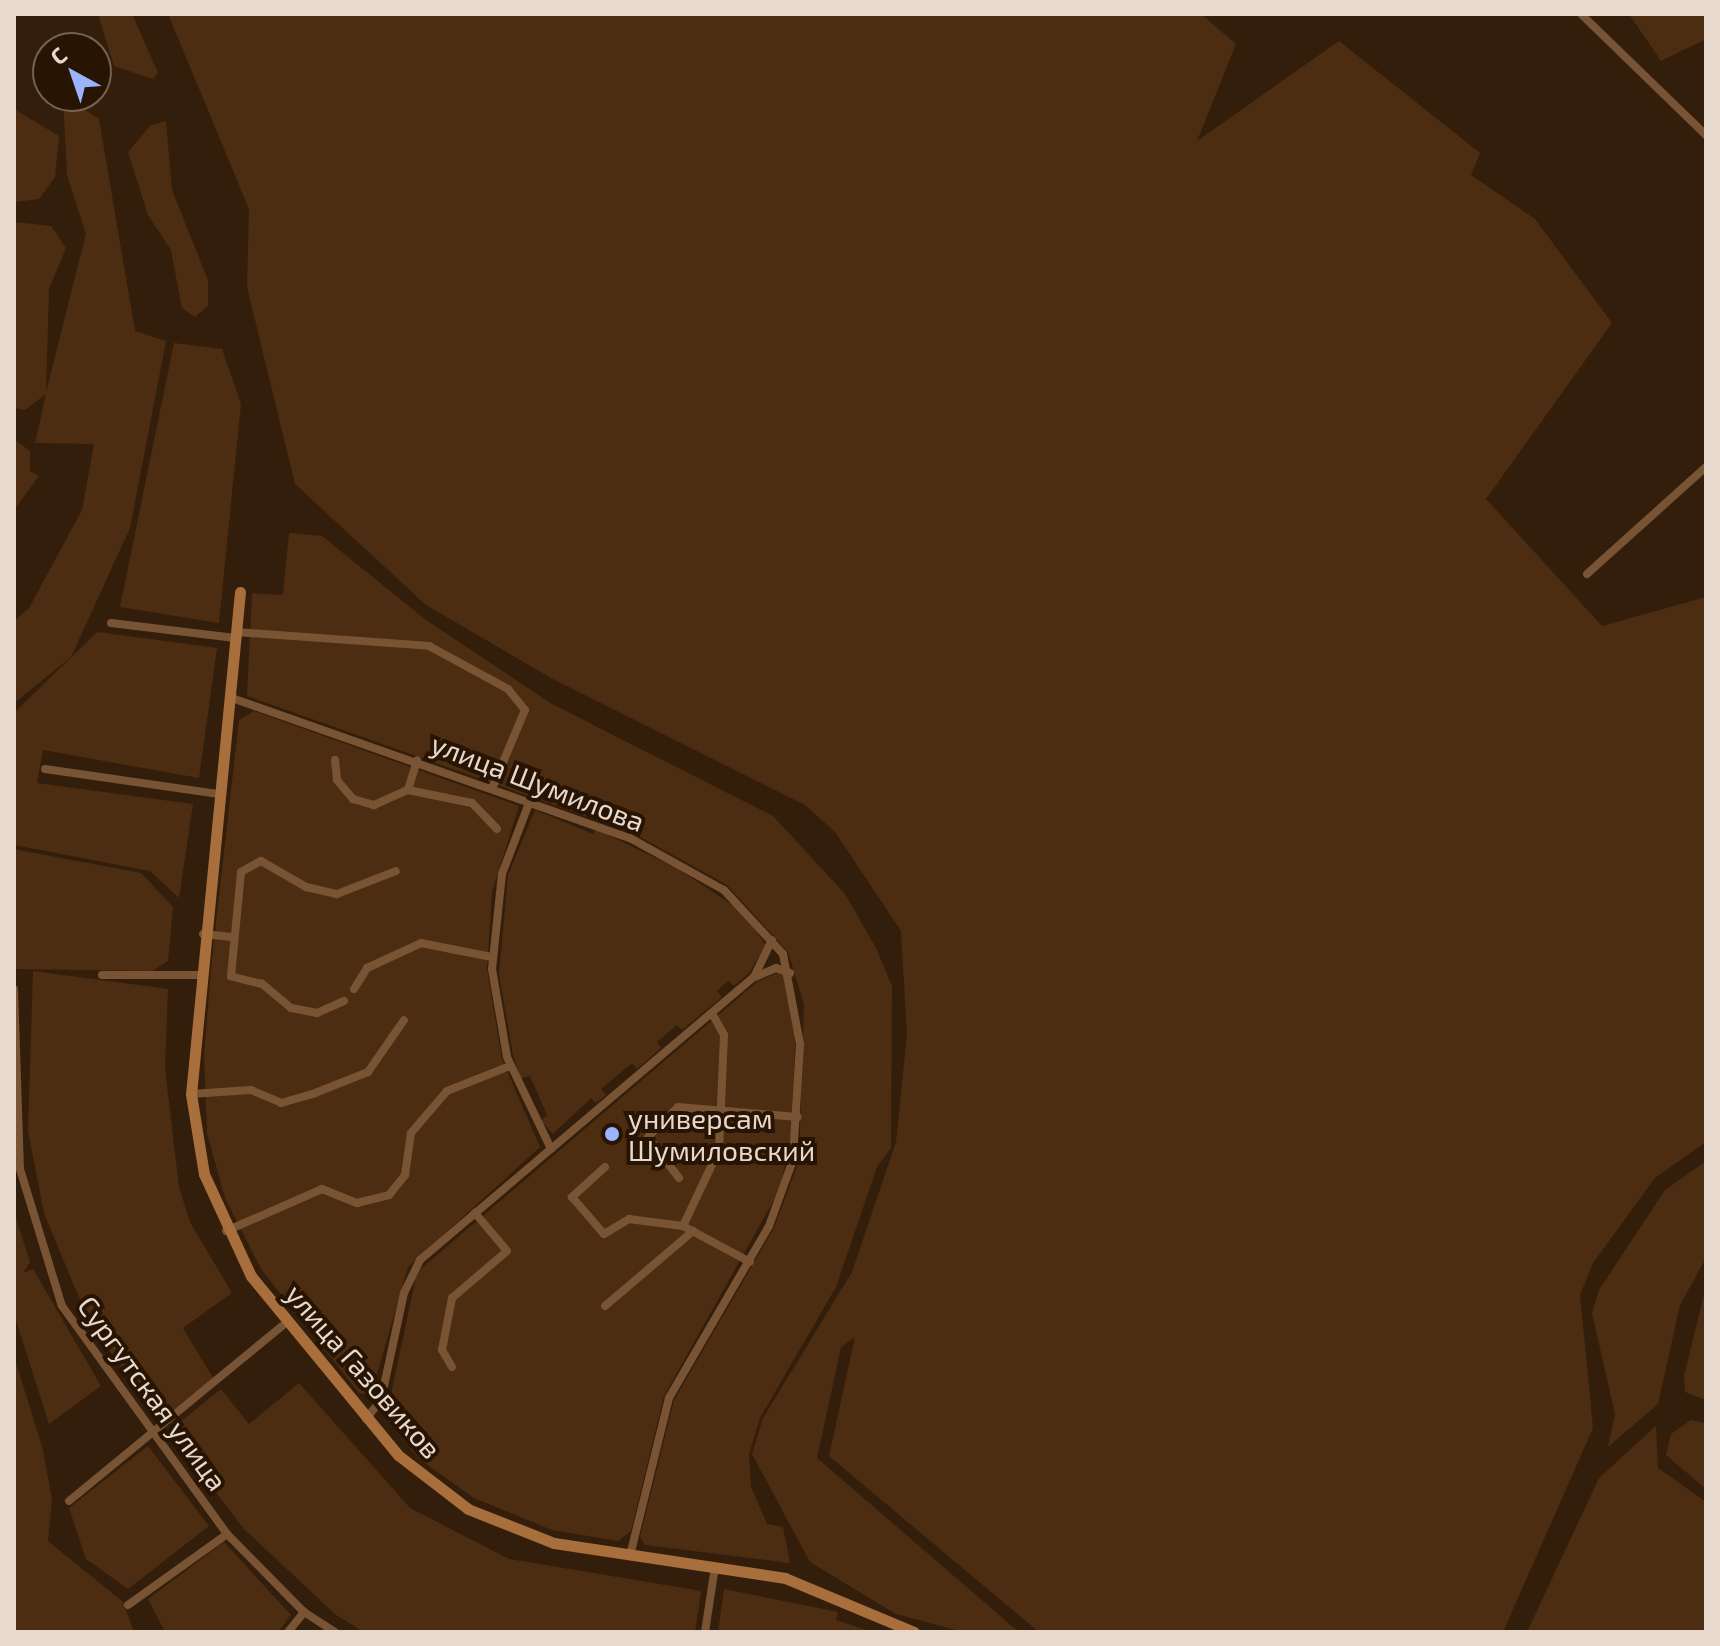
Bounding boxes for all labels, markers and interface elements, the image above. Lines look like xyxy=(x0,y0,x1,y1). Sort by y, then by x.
north arrow xyxy=(32,32,112,112)
text: С xyxy=(45,41,71,69)
street label: улица Шумилова xyxy=(427,726,649,838)
place label: универсам Шумиловский xyxy=(628,1101,815,1167)
marker: универсам Шумиловский xyxy=(603,1125,621,1143)
street label: улица Газовиков xyxy=(279,1277,449,1465)
street label: Сургутская улица xyxy=(71,1289,235,1497)

